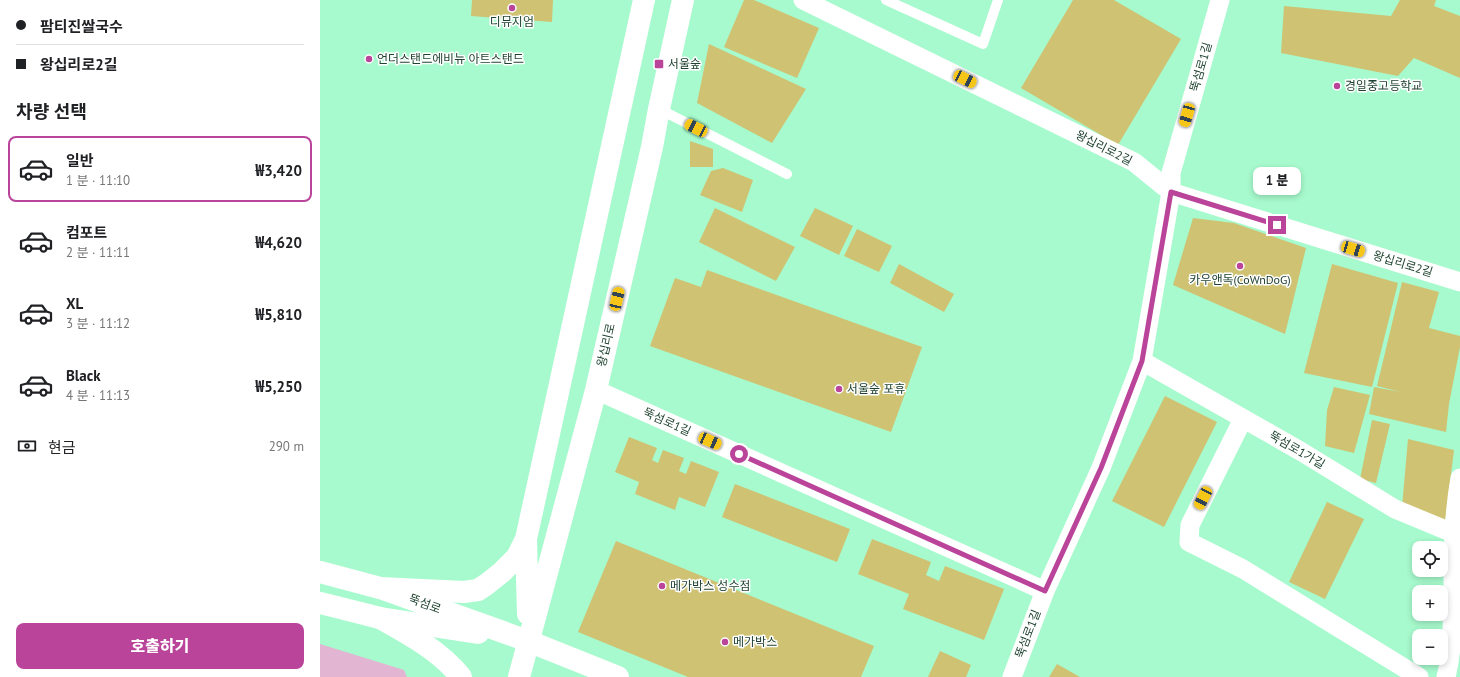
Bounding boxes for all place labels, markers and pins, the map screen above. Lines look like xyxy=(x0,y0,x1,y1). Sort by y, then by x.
marker: 디뮤지엄 xyxy=(507,3,517,13)
place label: 디뮤지엄 xyxy=(490,14,534,29)
place label: 언더스탠드에비뉴 아트스탠드 xyxy=(377,51,524,66)
marker: 언더스탠드에비뉴 아트스탠드 xyxy=(364,54,374,64)
place label: 서울숲 xyxy=(668,56,701,71)
marker: 서울숲 xyxy=(653,58,665,70)
place label: 경일중고등학교 xyxy=(1345,78,1422,93)
marker: 경일중고등학교 xyxy=(1332,81,1342,91)
marker: 카우앤독(CoWnDoG) xyxy=(1235,261,1245,271)
place label: 카우앤독(CoWnDoG) xyxy=(1189,272,1291,287)
place label: 서울숲 포휴 xyxy=(847,381,905,396)
marker: 서울숲 포휴 xyxy=(834,384,844,394)
place label: 메가박스 성수점 xyxy=(670,578,751,593)
marker: 메가박스 성수점 xyxy=(657,581,667,591)
place label: 메가박스 xyxy=(733,634,777,649)
marker: 메가박스 xyxy=(720,637,730,647)

